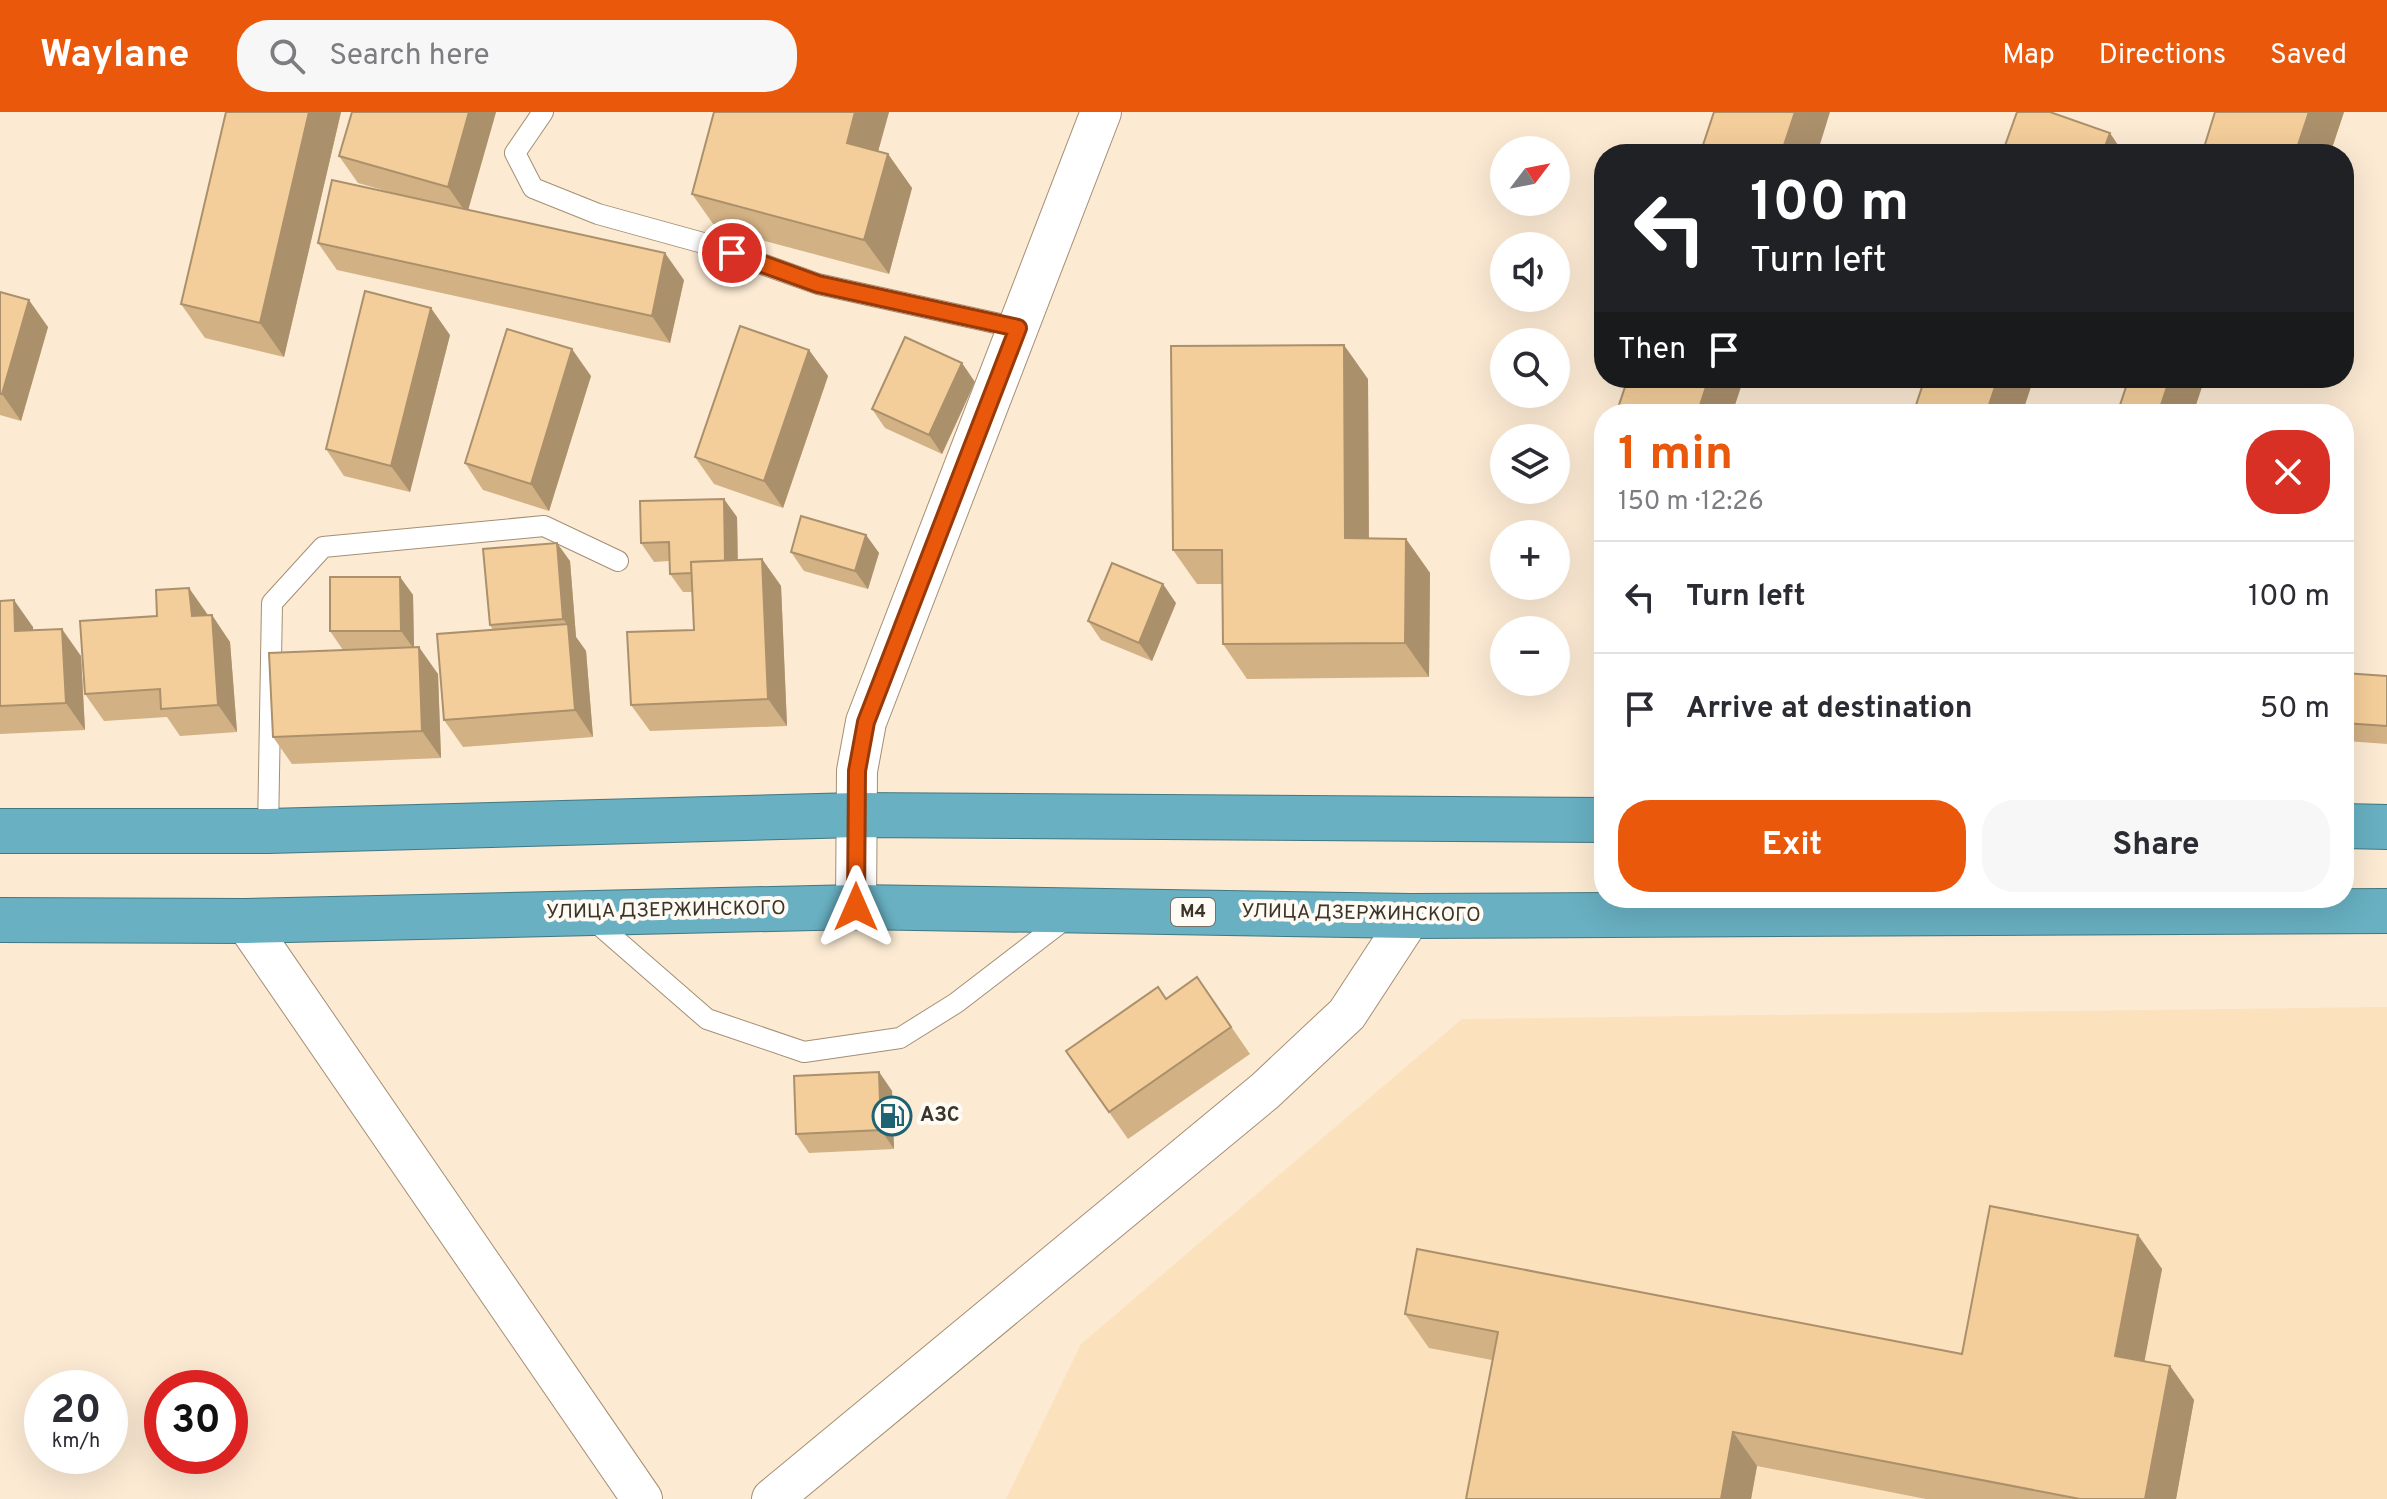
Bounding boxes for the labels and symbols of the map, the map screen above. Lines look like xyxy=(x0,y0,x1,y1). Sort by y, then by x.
north arrow xyxy=(1490,136,1570,216)
pin xyxy=(698,219,766,287)
position arrow xyxy=(814,865,898,949)
street label: УЛИЦА ДЗЕРЖИНСКОГО xyxy=(546,896,786,926)
road number: M4 xyxy=(1171,898,1215,926)
street label: УЛИЦА ДЗЕРЖИНСКОГО xyxy=(1241,899,1481,929)
fuel station icon: АЗС xyxy=(871,1095,913,1137)
place label: АЗС xyxy=(920,1103,960,1129)
speed limit sign: 30 xyxy=(144,1370,248,1474)

